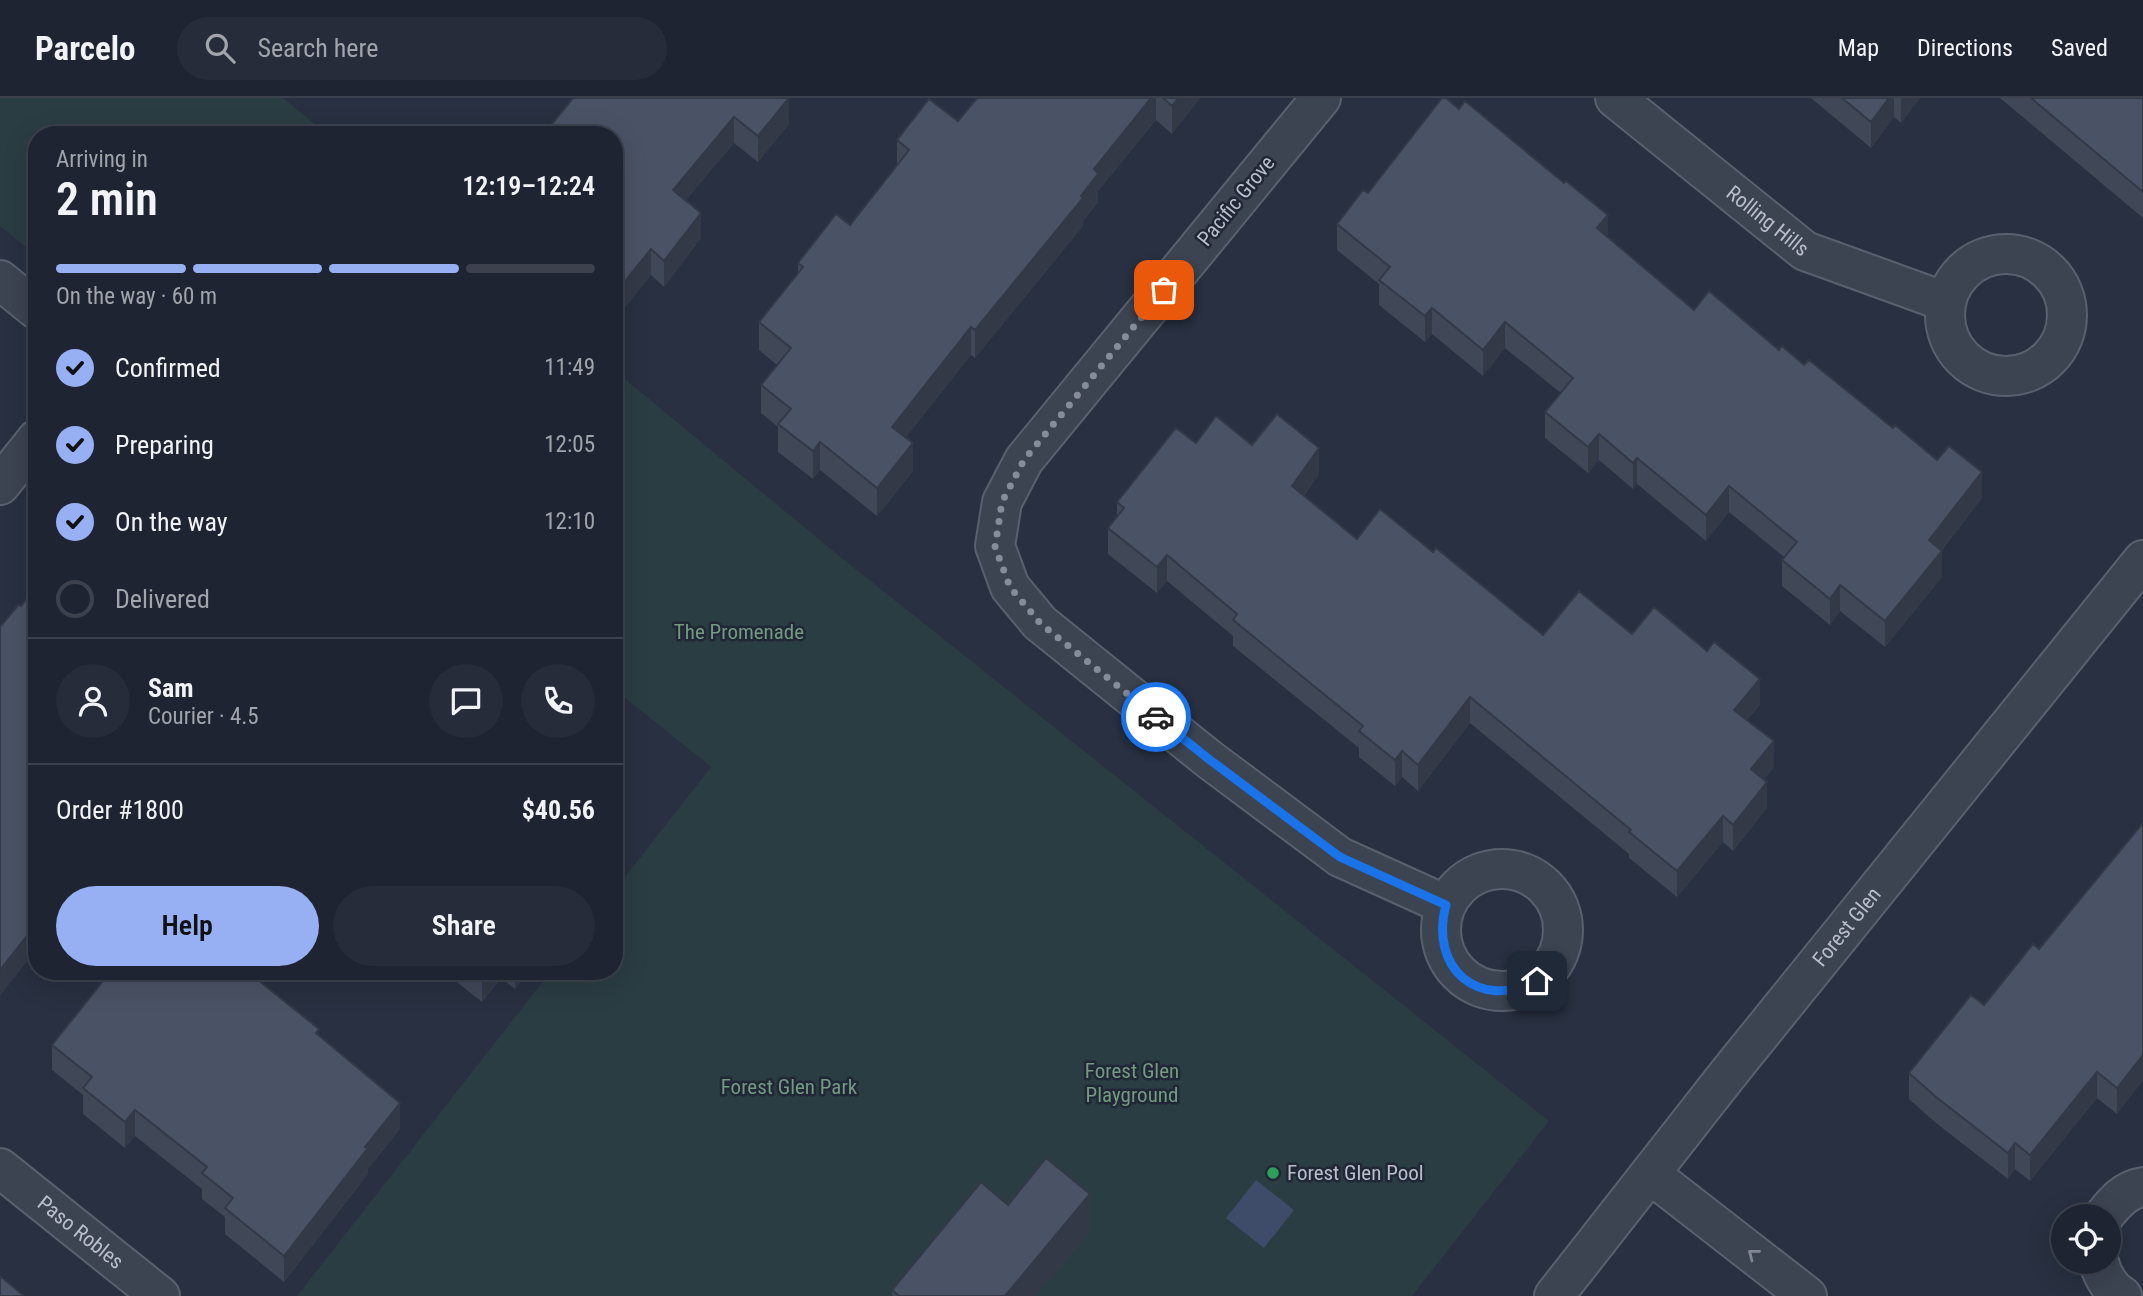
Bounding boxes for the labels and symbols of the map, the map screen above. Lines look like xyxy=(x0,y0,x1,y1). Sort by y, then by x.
street label: Pacific Grove xyxy=(1192,151,1280,251)
street label: Rolling Hills xyxy=(1722,181,1814,261)
pin xyxy=(1134,260,1194,320)
park label: The Promenade xyxy=(674,620,804,644)
courier xyxy=(1121,682,1191,752)
street label: Forest Glen xyxy=(1808,883,1886,971)
pin xyxy=(1507,951,1567,1011)
park label: Forest Glen Playground xyxy=(1085,1059,1179,1107)
park label: Forest Glen Park xyxy=(721,1075,858,1099)
place label: Forest Glen Pool xyxy=(1287,1161,1424,1185)
marker: Forest Glen Pool xyxy=(1265,1165,1281,1181)
street label: Paso Robles xyxy=(33,1191,128,1274)
one-way arrow xyxy=(1749,1249,1761,1262)

